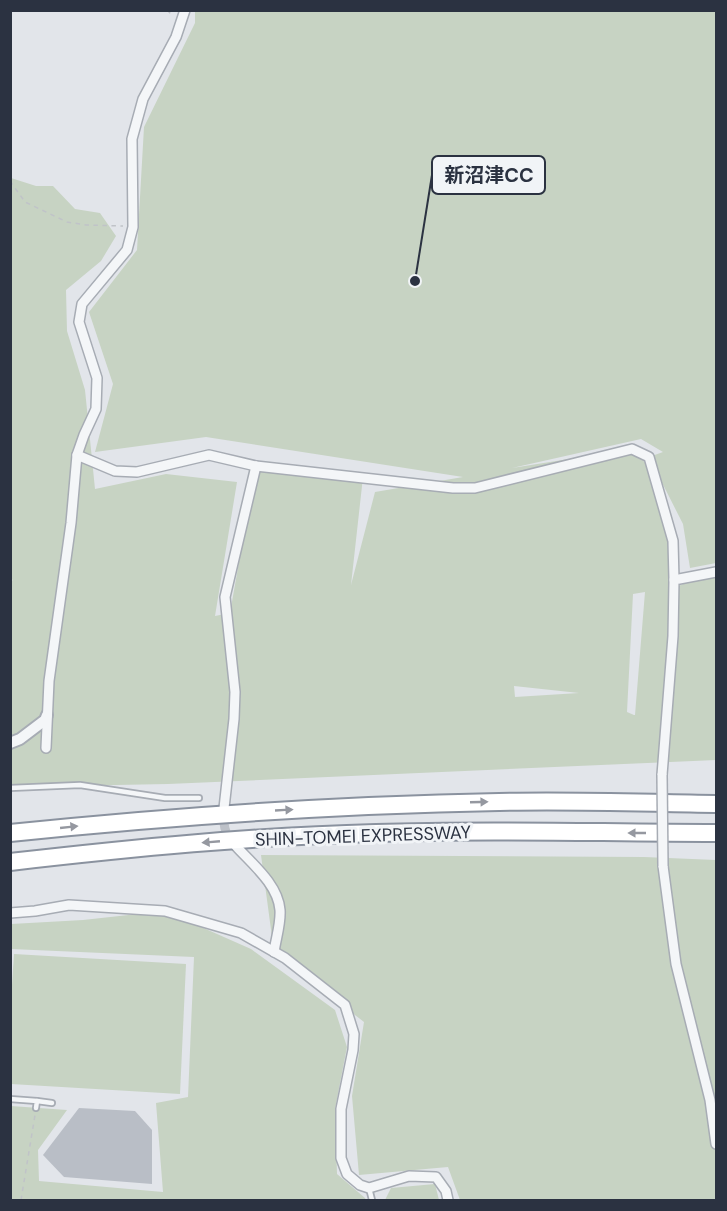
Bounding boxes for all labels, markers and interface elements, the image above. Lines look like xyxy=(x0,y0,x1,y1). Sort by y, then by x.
callout: 新沼津CC xyxy=(432,156,545,194)
text: 新沼津CC xyxy=(444,162,534,188)
one-way arrow xyxy=(469,798,488,807)
one-way arrow xyxy=(274,805,293,814)
street label: SHIN-TOMEI EXPRESSWAY xyxy=(255,820,472,852)
one-way arrow xyxy=(59,822,78,832)
one-way arrow xyxy=(628,828,647,838)
one-way arrow xyxy=(202,838,221,847)

